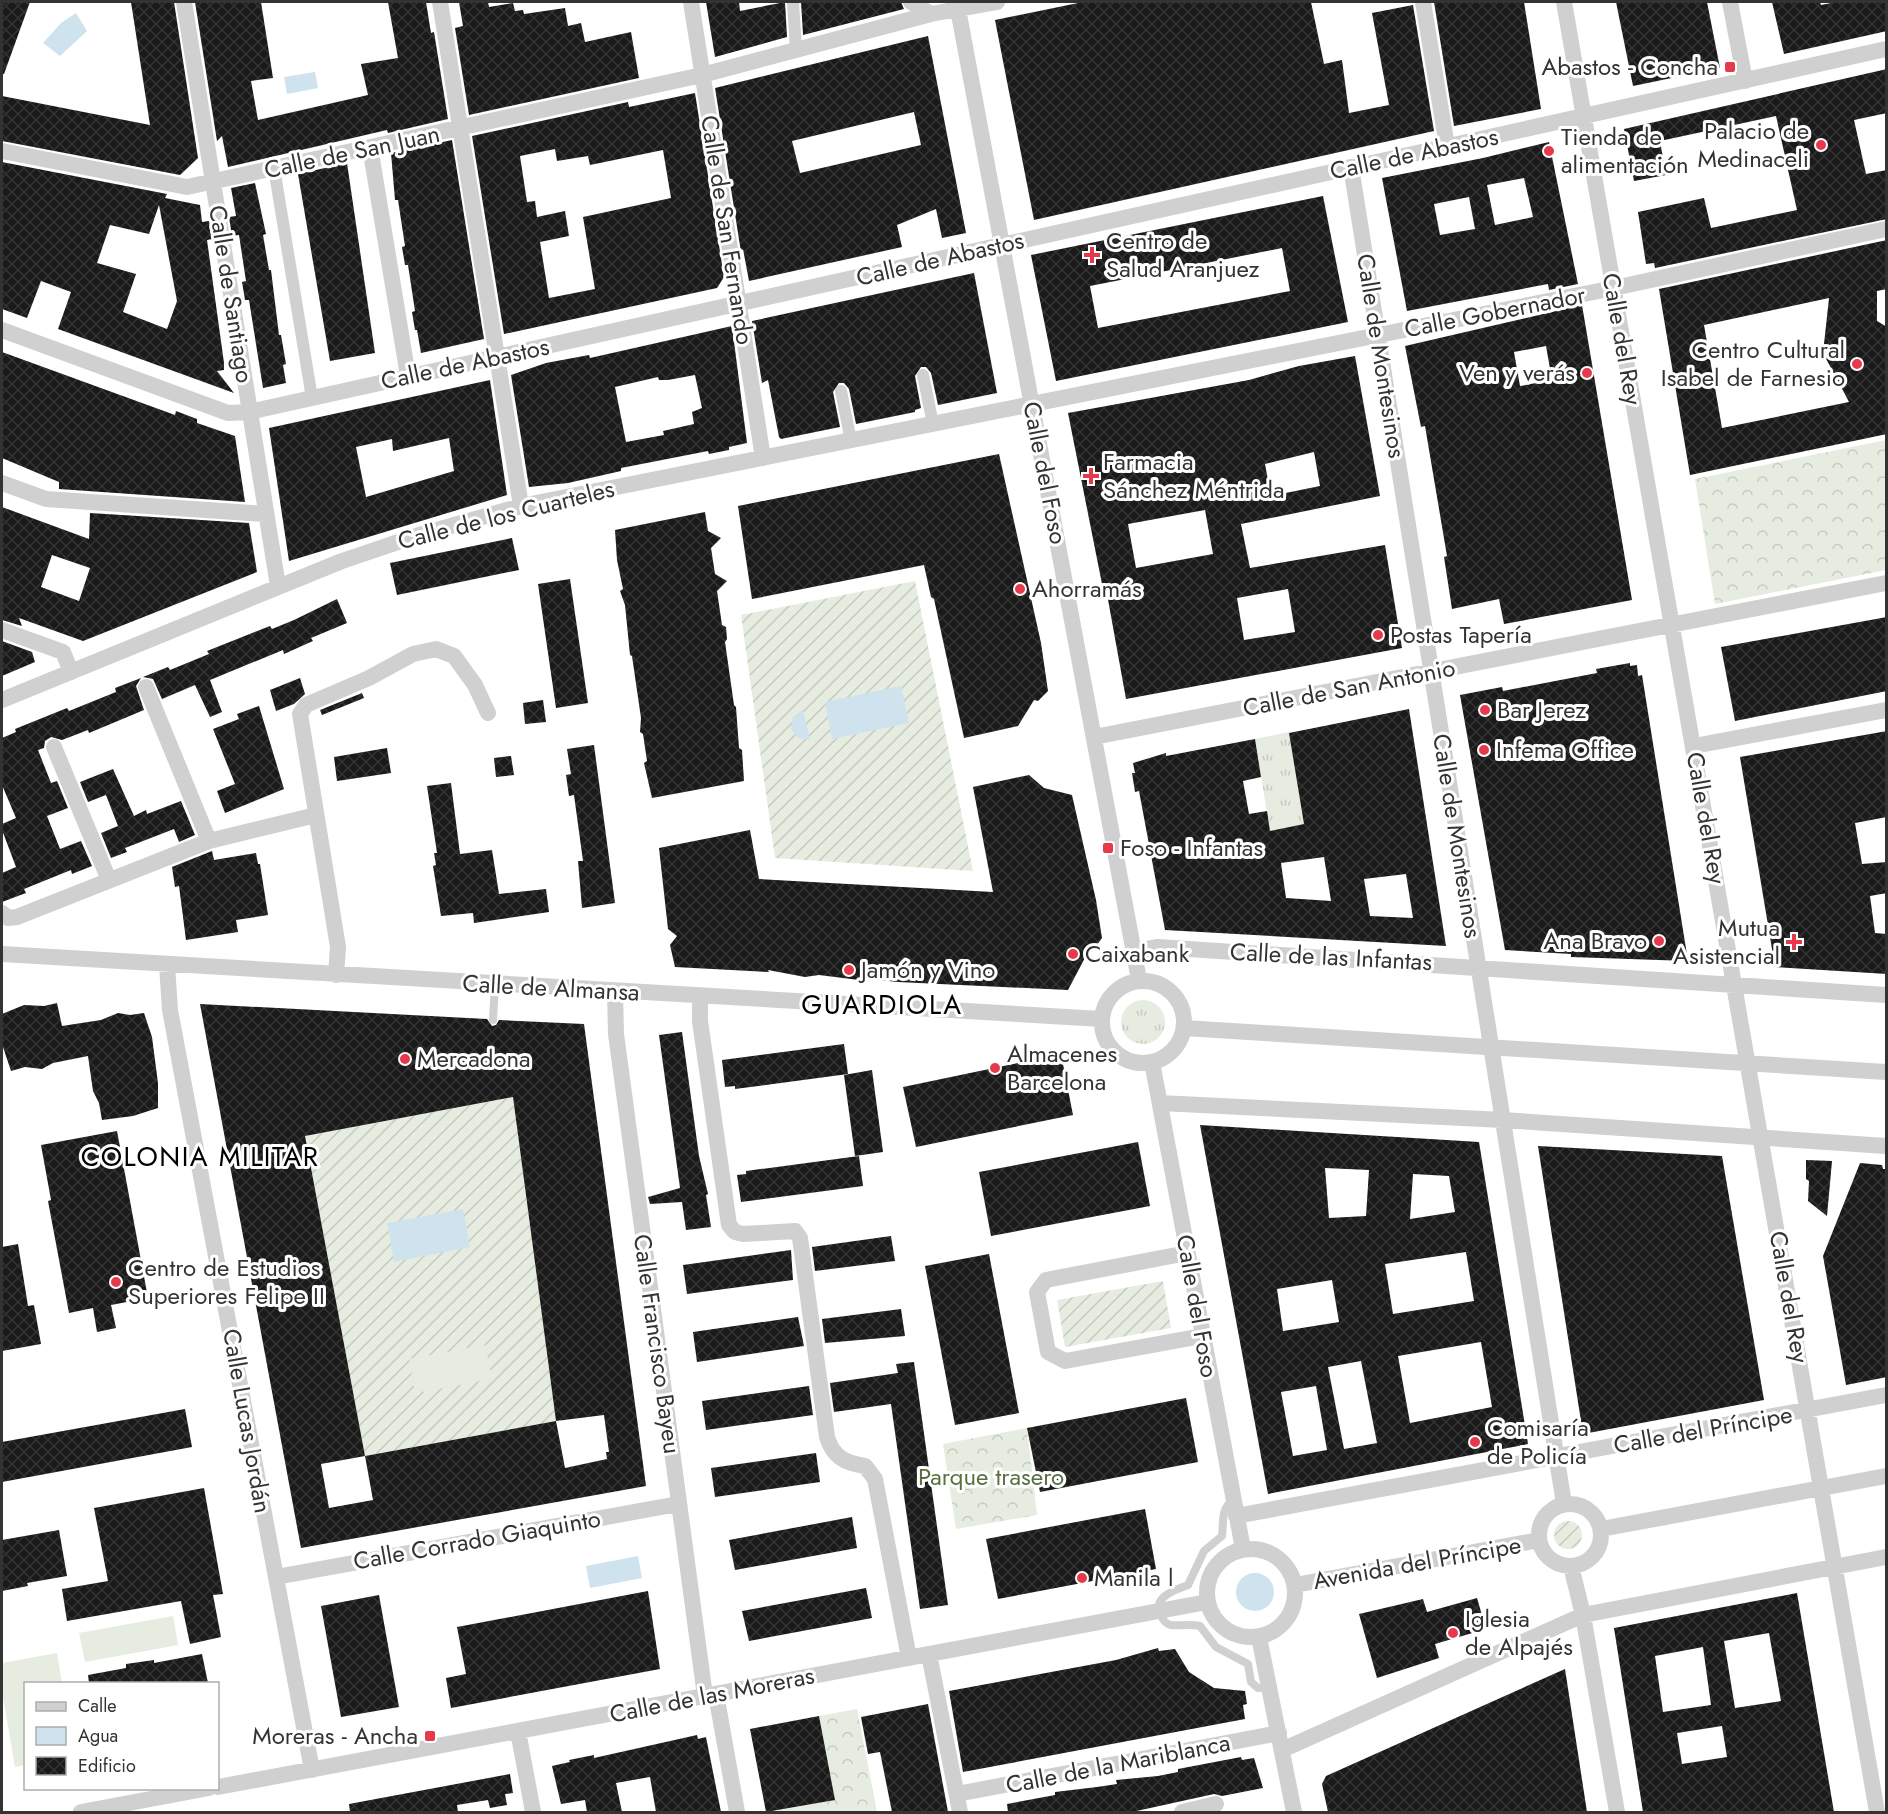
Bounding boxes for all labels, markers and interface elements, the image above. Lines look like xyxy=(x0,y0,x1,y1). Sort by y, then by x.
place label: Abastos - Concha xyxy=(1542,49,1718,84)
marker: Abastos - Concha xyxy=(1723,60,1737,74)
street label: Calle de San Fernando xyxy=(692,113,763,347)
place label: Palacio de Medinaceli xyxy=(1698,113,1809,176)
street label: Calle de San Juan xyxy=(261,116,443,187)
street label: Calle de Abastos xyxy=(1327,119,1501,188)
place label: Tienda de alimentación xyxy=(1561,119,1689,182)
marker: Palacio de Medinaceli xyxy=(1814,138,1828,152)
marker: Tienda de alimentación xyxy=(1542,144,1556,158)
street label: Calle de Santiago xyxy=(200,203,263,385)
street label: Calle de Abastos xyxy=(853,222,1027,295)
place label: Centro de Salud Aranjuez xyxy=(1106,223,1260,286)
marker: Centro de Salud Aranjuez xyxy=(1083,246,1101,264)
street label: Calle de Montesinos xyxy=(1348,251,1415,461)
street label: Calle del Rey xyxy=(1594,270,1651,408)
street label: Calle Gobernador xyxy=(1401,277,1589,346)
street label: Calle de Abastos xyxy=(378,329,552,398)
place label: Centro Cultural Isabel de Farnesio xyxy=(1661,332,1845,395)
place label: Ven y verás xyxy=(1459,355,1575,390)
marker: Centro Cultural Isabel de Farnesio xyxy=(1850,357,1864,371)
marker: Ven y verás xyxy=(1580,366,1594,380)
street label: Calle del Foso xyxy=(1015,399,1076,547)
place label: Farmacia Sánchez Méntrida xyxy=(1103,444,1285,507)
marker: Farmacia Sánchez Méntrida xyxy=(1084,469,1098,483)
street label: Calle de los Cuarteles xyxy=(394,471,618,558)
place label: Ahorramás xyxy=(1032,571,1142,606)
marker: Ahorramás xyxy=(1013,582,1027,596)
place label: Postas Tapería xyxy=(1390,617,1532,652)
marker: Postas Tapería xyxy=(1371,628,1385,642)
street label: Calle de San Antonio xyxy=(1240,650,1458,725)
place label: Bar Jerez xyxy=(1497,692,1586,727)
marker: Bar Jerez xyxy=(1478,703,1492,717)
street label: Calle de Montesinos xyxy=(1424,731,1491,941)
place label: Infema Office xyxy=(1496,732,1634,767)
marker: Infema Office xyxy=(1477,743,1491,757)
street label: Calle del Rey xyxy=(1678,749,1735,887)
place label: Foso - Infantas xyxy=(1120,830,1263,865)
marker: Foso - Infantas xyxy=(1101,841,1115,855)
place label: Mutua Asistencial xyxy=(1673,910,1780,973)
place label: Ana Bravo xyxy=(1543,923,1647,958)
marker: Mutua Asistencial xyxy=(1785,933,1803,951)
street label: Calle de las Infantas xyxy=(1229,934,1433,979)
marker: Ana Bravo xyxy=(1652,934,1666,948)
place label: Caixabank xyxy=(1085,936,1190,971)
marker: Caixabank xyxy=(1066,947,1080,961)
place label: Jamón y Vino xyxy=(858,952,995,987)
marker: Jamón y Vino xyxy=(842,963,856,977)
street label: Calle de Almansa xyxy=(462,965,640,1010)
district label: GUARDIOLA xyxy=(801,985,963,1024)
place label: Almacenes Barcelona xyxy=(1007,1036,1117,1099)
place label: Mercadona xyxy=(417,1041,531,1076)
marker: Mercadona xyxy=(398,1052,412,1066)
marker: Almacenes Barcelona xyxy=(988,1061,1002,1075)
district label: COLONIA MILITAR xyxy=(81,1137,319,1176)
street label: Calle del Rey xyxy=(1761,1228,1818,1366)
street label: Calle Francisco Bayeu xyxy=(625,1232,690,1456)
street label: Calle del Foso xyxy=(1168,1232,1227,1380)
place label: Centro de Estudios Superiores Felipe II xyxy=(128,1250,325,1313)
marker: Centro de Estudios Superiores Felipe II xyxy=(109,1275,123,1289)
street label: Calle Lucas Jordán xyxy=(214,1326,281,1516)
street label: Calle del Príncipe xyxy=(1611,1397,1795,1462)
place label: Comisaría de Policía xyxy=(1487,1410,1589,1473)
marker: Comisaría de Policía xyxy=(1468,1435,1482,1449)
park label: Parque trasero xyxy=(918,1459,1064,1494)
street label: Calle Corrado Giaquinto xyxy=(351,1501,603,1578)
street label: Avenida del Príncipe xyxy=(1310,1527,1524,1598)
place label: Manila l xyxy=(1094,1560,1174,1595)
marker: Manila l xyxy=(1075,1571,1089,1585)
place label: Iglesia de Alpajés xyxy=(1465,1601,1573,1664)
marker: Iglesia de Alpajés xyxy=(1446,1626,1460,1640)
street label: Calle de las Moreras xyxy=(606,1657,817,1732)
legend xyxy=(24,1682,219,1790)
text: Calle xyxy=(78,1693,117,1719)
place label: Moreras - Ancha xyxy=(252,1718,418,1753)
text: Agua xyxy=(78,1723,118,1749)
street label: Calle de la Mariblanca xyxy=(1003,1725,1233,1802)
marker: Moreras - Ancha xyxy=(423,1729,437,1743)
text: Edificio xyxy=(78,1753,136,1779)

